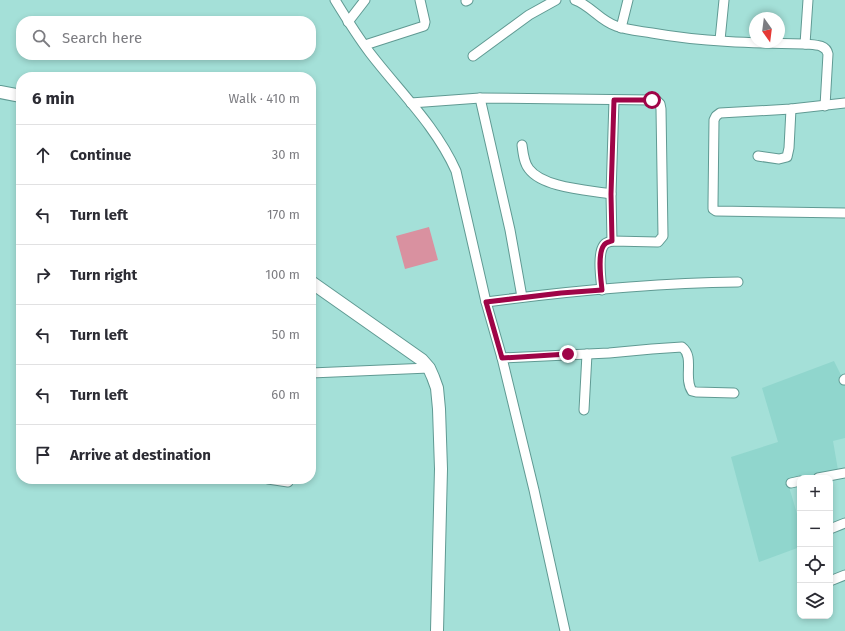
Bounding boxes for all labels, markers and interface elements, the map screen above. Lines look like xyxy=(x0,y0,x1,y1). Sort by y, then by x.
north arrow xyxy=(749,12,785,48)
search box xyxy=(16,16,316,60)
icon: search xyxy=(30,27,52,49)
text: Search here xyxy=(62,29,142,47)
text: 6 min xyxy=(32,88,75,109)
text: Walk · 410 m xyxy=(229,91,300,106)
route start xyxy=(643,91,661,109)
icon: ahead xyxy=(32,144,54,166)
text: Continue xyxy=(70,146,131,164)
text: 30 m xyxy=(272,147,300,162)
icon: left xyxy=(32,204,54,226)
text: Turn left xyxy=(70,206,128,224)
text: 170 m xyxy=(267,207,300,222)
icon: right xyxy=(32,264,54,286)
text: Turn right xyxy=(70,266,137,284)
text: 100 m xyxy=(265,267,300,282)
icon: left xyxy=(32,324,54,346)
text: Turn left xyxy=(70,326,128,344)
text: 50 m xyxy=(272,327,300,342)
route end xyxy=(559,345,577,363)
icon: left xyxy=(32,384,54,406)
text: Turn left xyxy=(70,386,128,404)
text: 60 m xyxy=(271,387,300,402)
icon: arrive xyxy=(32,444,54,466)
text: Arrive at destination xyxy=(70,446,211,464)
map controls xyxy=(797,475,833,619)
button: + xyxy=(797,475,833,511)
button: − xyxy=(797,511,833,547)
button: locate xyxy=(797,547,833,583)
button: layers xyxy=(797,583,833,619)

